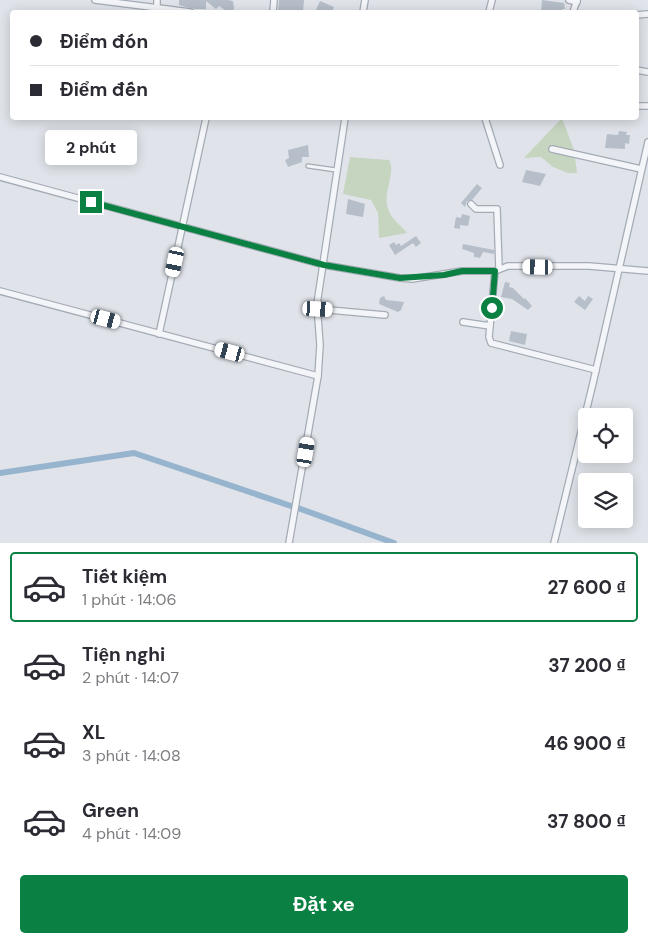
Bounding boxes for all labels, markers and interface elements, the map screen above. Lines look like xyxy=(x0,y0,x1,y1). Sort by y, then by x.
text: Điểm đón xyxy=(60,29,148,54)
text: Điểm đến xyxy=(60,77,148,102)
callout: 2 phút xyxy=(45,130,137,164)
text: 2 phút xyxy=(66,137,116,158)
route end xyxy=(80,191,102,213)
car xyxy=(164,246,185,278)
car xyxy=(522,259,553,275)
route start xyxy=(481,297,503,319)
car xyxy=(302,301,333,317)
car xyxy=(89,308,122,330)
car xyxy=(213,341,246,363)
map controls xyxy=(578,408,633,528)
button: locate xyxy=(578,408,633,463)
car xyxy=(296,436,315,468)
button: layers xyxy=(578,473,633,528)
text: Tiết kiệm xyxy=(82,564,167,589)
icon: car xyxy=(22,565,67,610)
text: 27 600 ₫ xyxy=(547,575,626,600)
text: 1 phút · 14:06 xyxy=(82,589,177,610)
text: Tiện nghi xyxy=(82,642,165,667)
icon: car xyxy=(22,643,67,688)
text: 37 200 ₫ xyxy=(548,653,626,678)
text: 2 phút · 14:07 xyxy=(82,667,179,688)
text: XL xyxy=(82,720,105,745)
icon: car xyxy=(22,721,67,766)
text: 46 900 ₫ xyxy=(544,731,626,756)
text: 3 phút · 14:08 xyxy=(82,745,181,766)
text: Green xyxy=(82,798,139,823)
icon: car xyxy=(22,799,67,844)
text: 37 800 ₫ xyxy=(547,809,626,834)
text: 4 phút · 14:09 xyxy=(82,823,181,844)
button: Đặt xe xyxy=(20,875,628,933)

